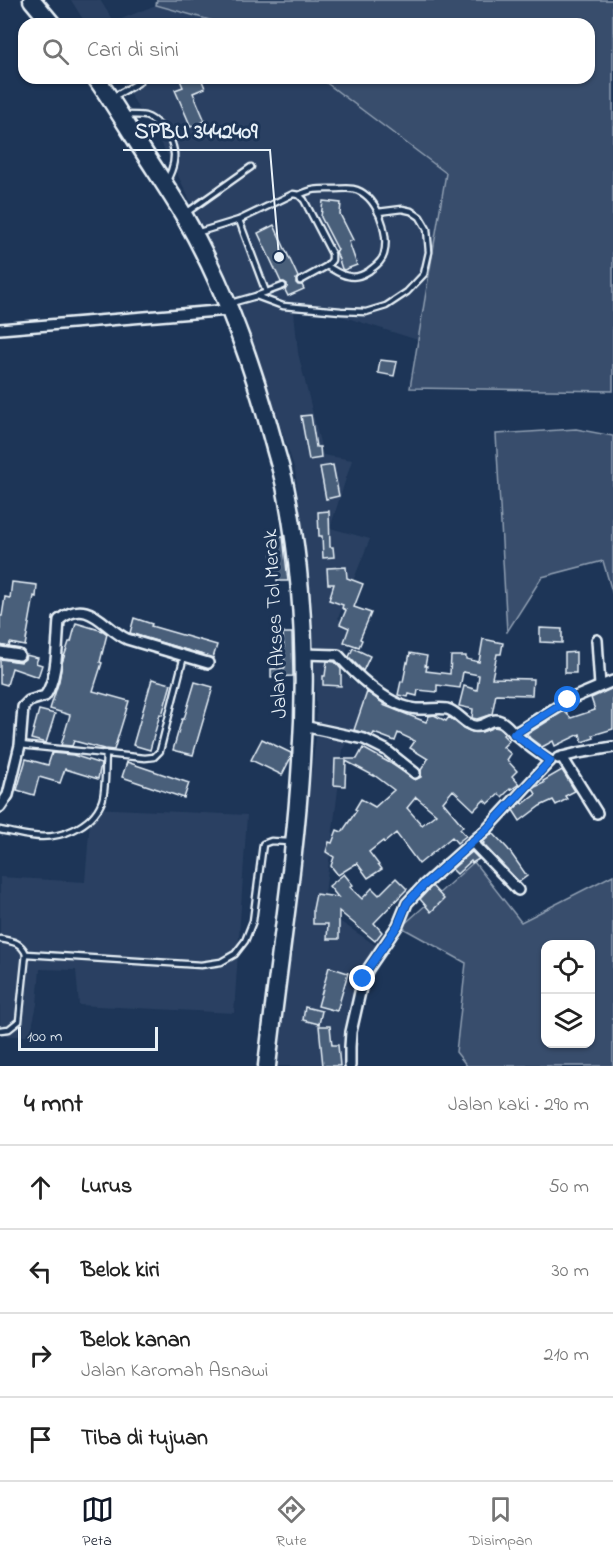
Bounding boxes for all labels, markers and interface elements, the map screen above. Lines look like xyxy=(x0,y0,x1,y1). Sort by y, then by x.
search box xyxy=(18,18,595,84)
icon: search xyxy=(39,35,72,68)
text: Cari di sini xyxy=(87,35,179,67)
callout: SPBU 3442409 xyxy=(123,110,270,150)
text: SPBU 3442409 xyxy=(134,117,258,149)
street label: Jalan Akses Tol Merak xyxy=(256,528,296,719)
route start xyxy=(554,686,580,712)
map controls xyxy=(541,940,595,1048)
button: locate xyxy=(541,940,595,994)
route end xyxy=(349,965,375,991)
button: layers xyxy=(541,994,595,1048)
scale bar xyxy=(18,1024,158,1052)
text: 100 m xyxy=(27,1025,62,1049)
text: 4 mnt xyxy=(24,1086,83,1124)
text: Jalan kaki · 290 m xyxy=(448,1091,589,1120)
icon: ahead xyxy=(24,1171,57,1204)
text: Lurus xyxy=(81,1171,132,1203)
text: 50 m xyxy=(548,1173,589,1202)
icon: left xyxy=(24,1255,57,1288)
text: Belok kiri xyxy=(81,1255,160,1287)
text: 30 m xyxy=(552,1257,589,1286)
text: Belok kanan xyxy=(81,1325,190,1357)
icon: right xyxy=(24,1339,57,1372)
text: 210 m xyxy=(544,1341,589,1370)
text: Jalan Karomah Asnawi xyxy=(81,1357,268,1386)
icon: arrive xyxy=(24,1423,57,1456)
text: Tiba di tujuan xyxy=(81,1423,208,1455)
tab: Peta xyxy=(81,1493,114,1553)
tab: Rute xyxy=(275,1493,308,1553)
tab: Disimpan xyxy=(469,1493,532,1553)

